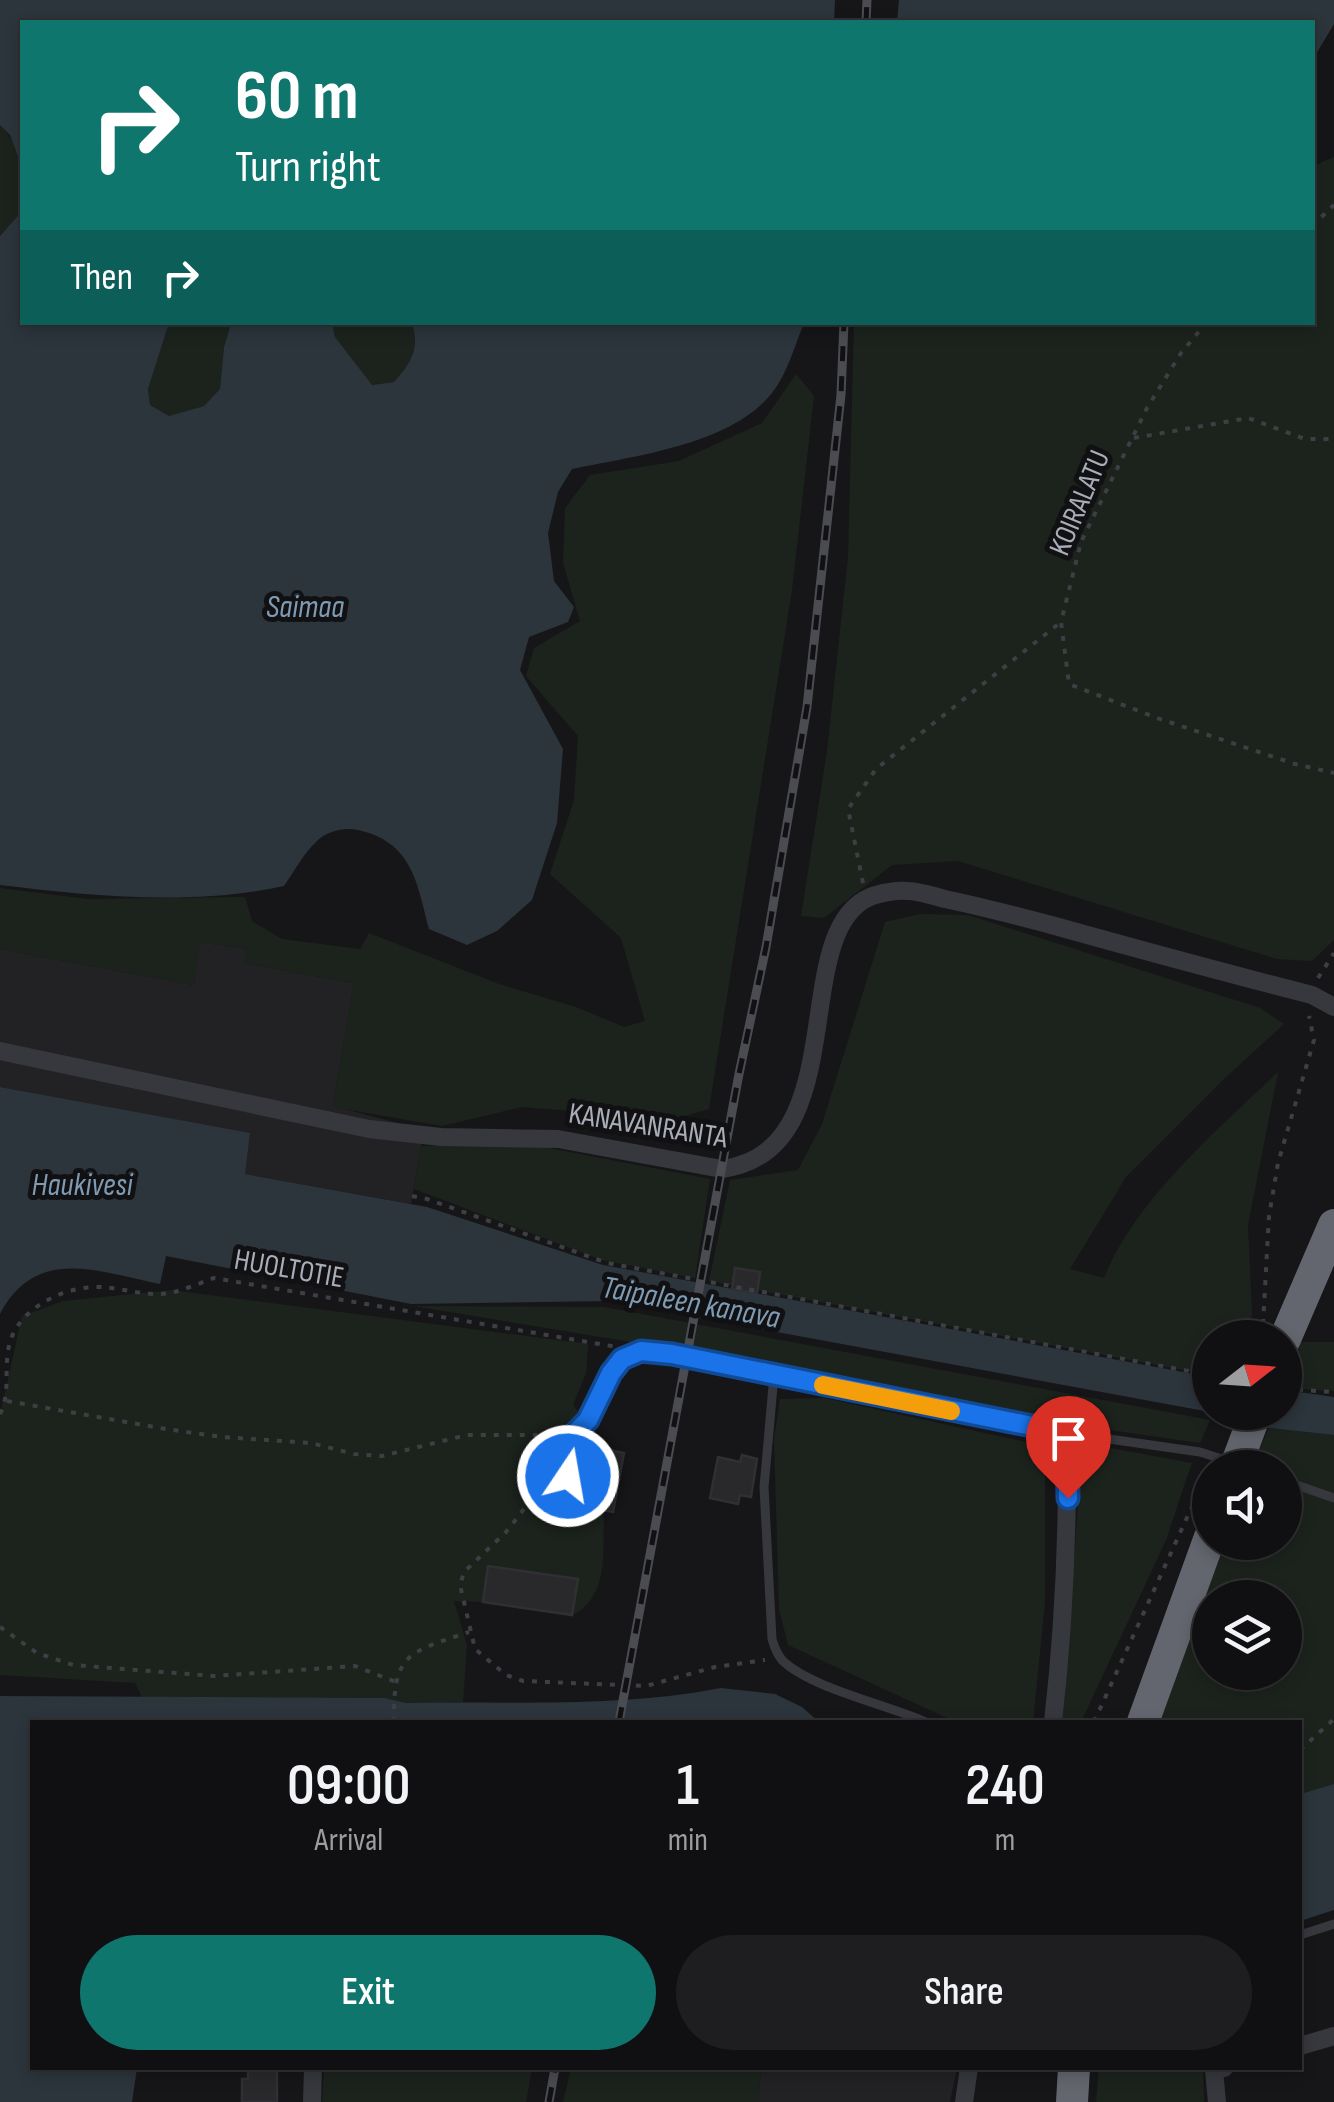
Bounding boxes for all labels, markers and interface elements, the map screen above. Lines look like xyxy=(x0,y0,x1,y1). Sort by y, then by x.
text: 60 m xyxy=(235,55,359,139)
icon: right xyxy=(70,60,200,190)
text: Turn right xyxy=(235,140,381,195)
icon: right xyxy=(153,250,208,305)
text: Then xyxy=(70,255,133,300)
street label: KOIRALATU xyxy=(1042,445,1118,561)
water label: Saimaa xyxy=(266,588,344,627)
street label: KANAVANRANTA xyxy=(566,1096,730,1156)
water label: Haukivesi xyxy=(31,1166,134,1205)
street label: HUOLTOTIE xyxy=(231,1242,347,1296)
water label: Taipaleen kanava xyxy=(599,1268,783,1338)
north arrow xyxy=(1192,1320,1302,1430)
map controls xyxy=(1192,1320,1302,1690)
pin xyxy=(1026,1396,1111,1499)
icon: arrive xyxy=(1041,1411,1096,1466)
position arrow xyxy=(516,1424,620,1528)
button: sound xyxy=(1192,1450,1302,1560)
button: layers xyxy=(1192,1580,1302,1690)
text: 09:00 xyxy=(287,1750,411,1822)
text: 1 xyxy=(677,1750,699,1822)
text: 240 xyxy=(965,1750,1045,1822)
text: Arrival xyxy=(314,1821,383,1860)
text: min xyxy=(668,1821,708,1860)
text: m xyxy=(995,1821,1015,1860)
button: Exit xyxy=(80,1935,656,2050)
button: Share xyxy=(676,1935,1252,2050)

